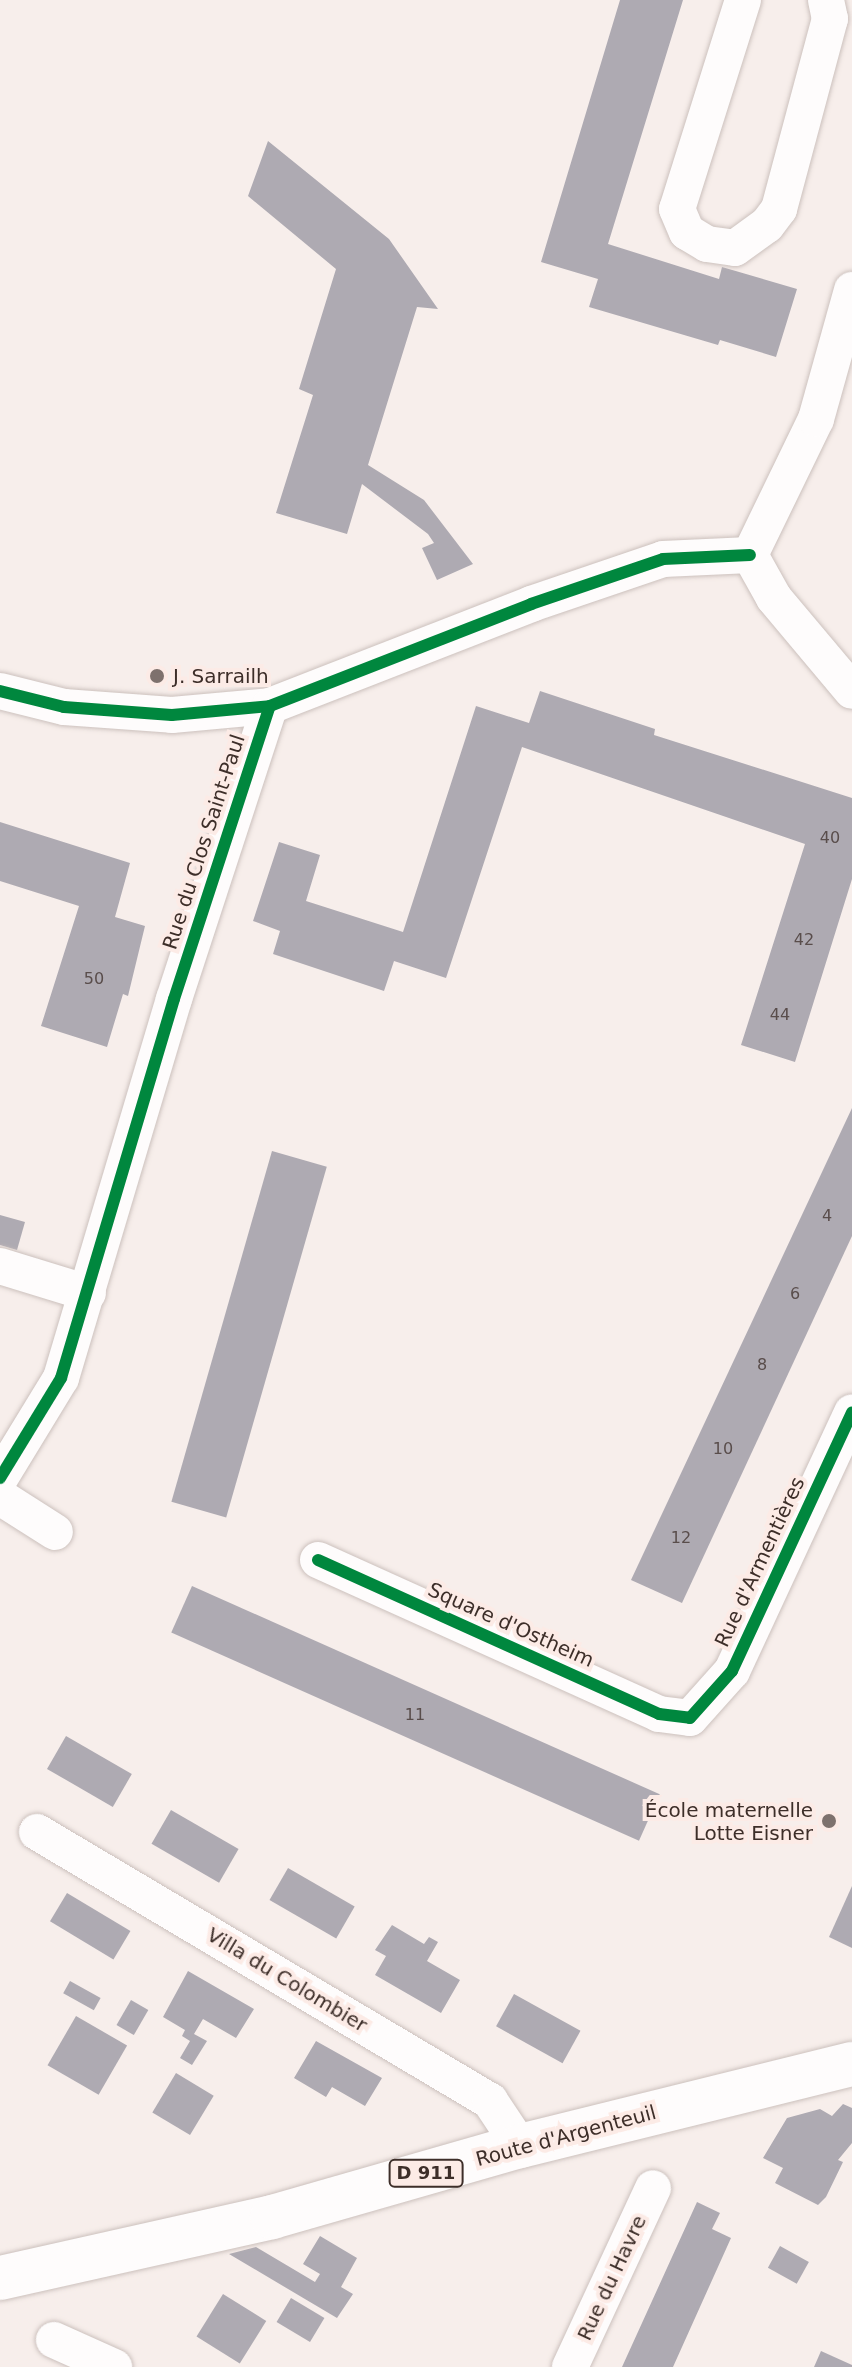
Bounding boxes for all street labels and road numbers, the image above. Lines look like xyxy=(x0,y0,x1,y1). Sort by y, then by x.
street label: Rue du Clos Saint-Paul xyxy=(158,732,250,952)
street label: Rue d'Armentières xyxy=(710,1473,810,1651)
street label: Square d'Ostheim xyxy=(424,1578,598,1672)
street label: Villa du Colombier xyxy=(203,1923,371,2037)
street label: Route d'Argenteuil xyxy=(473,2100,659,2172)
road number: D 911 xyxy=(388,2159,464,2187)
street label: Rue du Havre xyxy=(573,2212,651,2344)

